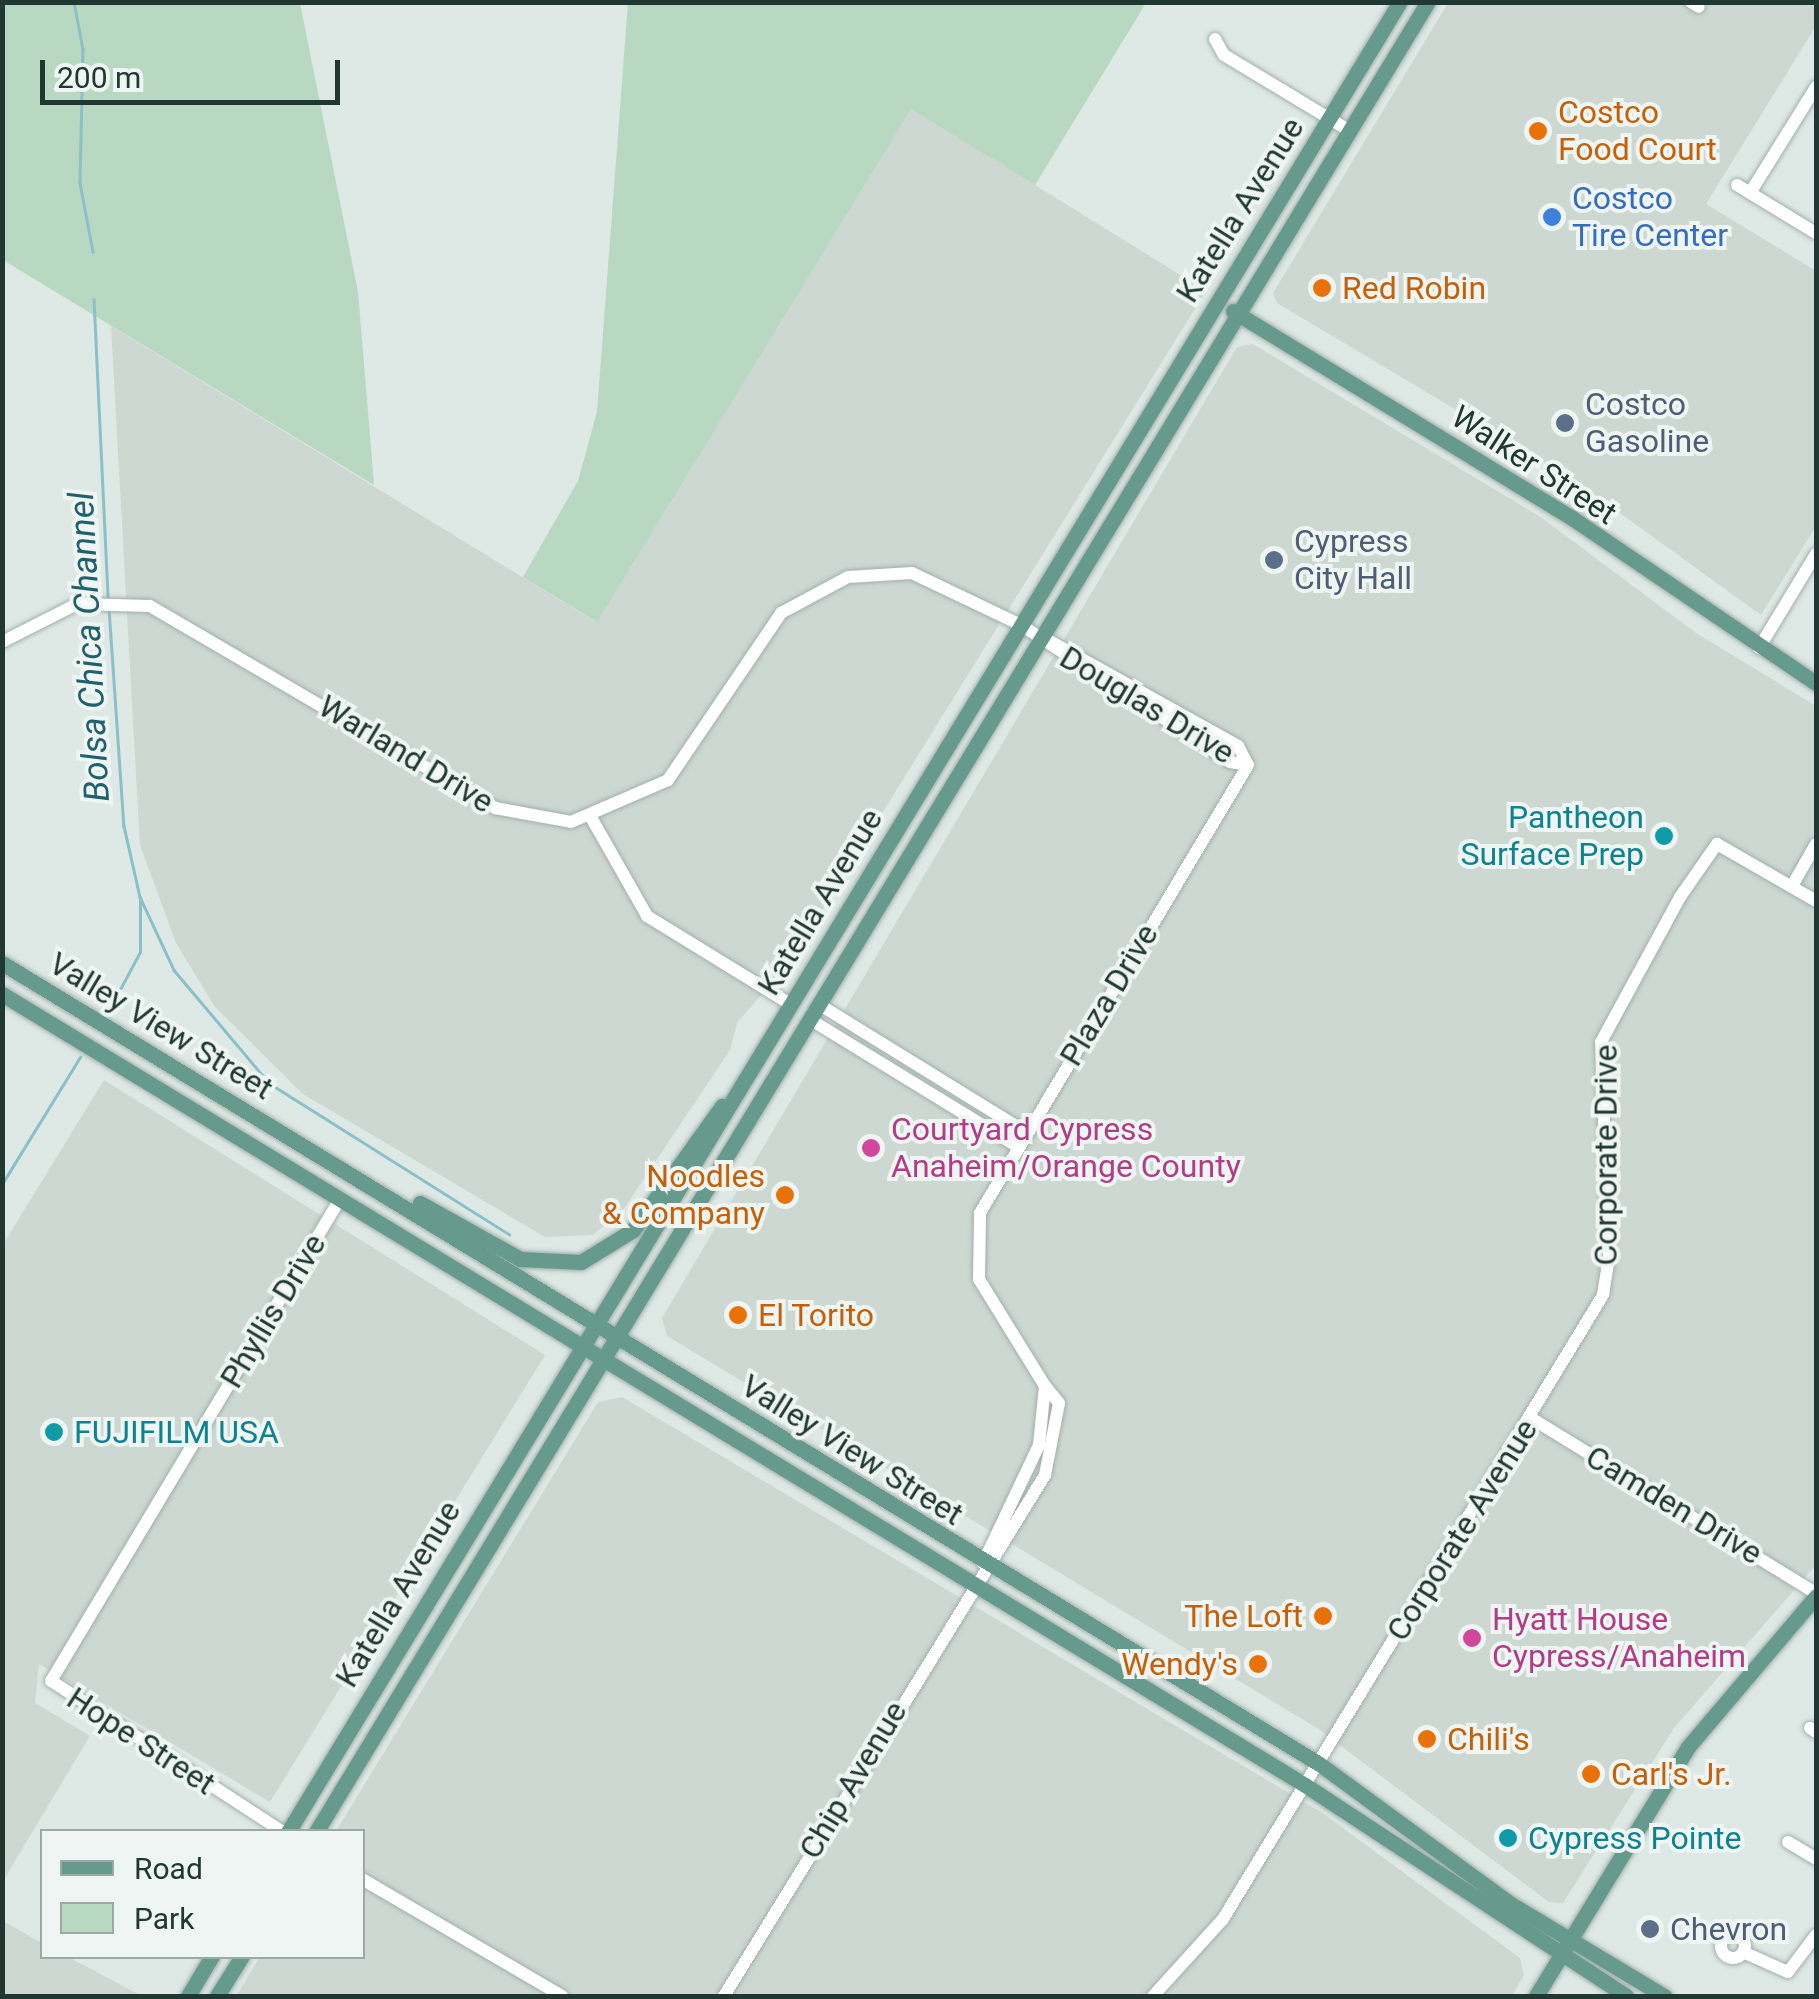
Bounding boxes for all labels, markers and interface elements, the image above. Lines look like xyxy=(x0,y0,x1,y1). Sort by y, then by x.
scale bar xyxy=(45,40,345,102)
text: 200 m xyxy=(57,60,141,95)
place label: Costco Food Court xyxy=(1558,94,1717,169)
street label: Katella Avenue xyxy=(1168,111,1312,309)
marker: Costco Food Court xyxy=(1527,120,1549,142)
place label: Costco Tire Center xyxy=(1572,180,1728,255)
marker: Costco Tire Center xyxy=(1541,206,1563,228)
place label: Red Robin xyxy=(1342,269,1486,307)
marker: Red Robin xyxy=(1311,277,1333,299)
place label: Costco Gasoline xyxy=(1585,386,1709,461)
street label: Walker Street xyxy=(1444,397,1624,533)
marker: Costco Gasoline xyxy=(1554,412,1576,434)
water label: Bolsa Chica Channel xyxy=(61,491,119,803)
place label: Cypress City Hall xyxy=(1294,523,1412,598)
marker: Cypress City Hall xyxy=(1263,549,1285,571)
street label: Douglas Drive xyxy=(1053,638,1241,772)
street label: Warland Drive xyxy=(312,687,500,821)
place label: Pantheon Surface Prep xyxy=(1460,799,1644,874)
street label: Katella Avenue xyxy=(749,802,891,1002)
marker: Pantheon Surface Prep xyxy=(1653,825,1675,847)
street label: Plaza Drive xyxy=(1052,917,1166,1073)
street label: Valley View Street xyxy=(42,944,280,1108)
street label: Corporate Drive xyxy=(1587,1044,1625,1266)
place label: Courtyard Cypress Anaheim/Orange County xyxy=(891,1111,1241,1186)
marker: Courtyard Cypress Anaheim/Orange County xyxy=(860,1137,882,1159)
place label: Noodles & Company xyxy=(602,1158,765,1233)
marker: Noodles & Company xyxy=(774,1184,796,1206)
street label: Phyllis Drive xyxy=(212,1227,334,1395)
place label: El Torito xyxy=(758,1296,875,1334)
marker: El Torito xyxy=(727,1304,749,1326)
street label: Valley View Street xyxy=(734,1366,970,1534)
street label: Corporate Avenue xyxy=(1378,1412,1546,1648)
place label: FUJIFILM USA xyxy=(74,1413,279,1451)
marker: FUJIFILM USA xyxy=(43,1421,65,1443)
street label: Camden Drive xyxy=(1579,1437,1769,1573)
street label: Katella Avenue xyxy=(327,1494,469,1694)
place label: The Loft xyxy=(1184,1597,1303,1635)
place label: Hyatt House Cypress/Anaheim xyxy=(1492,1601,1746,1676)
marker: The Loft xyxy=(1312,1605,1334,1627)
marker: Hyatt House Cypress/Anaheim xyxy=(1461,1627,1483,1649)
place label: Wendy's xyxy=(1121,1645,1238,1683)
marker: Wendy's xyxy=(1247,1653,1269,1675)
street label: Hope Street xyxy=(60,1679,222,1803)
street label: Chip Avenue xyxy=(791,1694,915,1866)
place label: Chili's xyxy=(1447,1720,1530,1758)
marker: Chili's xyxy=(1416,1728,1438,1750)
place label: Carl's Jr. xyxy=(1611,1755,1732,1793)
marker: Carl's Jr. xyxy=(1580,1763,1602,1785)
place label: Cypress Pointe xyxy=(1528,1819,1742,1857)
marker: Cypress Pointe xyxy=(1497,1827,1519,1849)
legend xyxy=(40,1829,365,1959)
text: Road xyxy=(134,1851,203,1886)
text: Park xyxy=(134,1901,194,1936)
place label: Chevron xyxy=(1670,1910,1787,1948)
marker: Chevron xyxy=(1639,1918,1661,1940)

